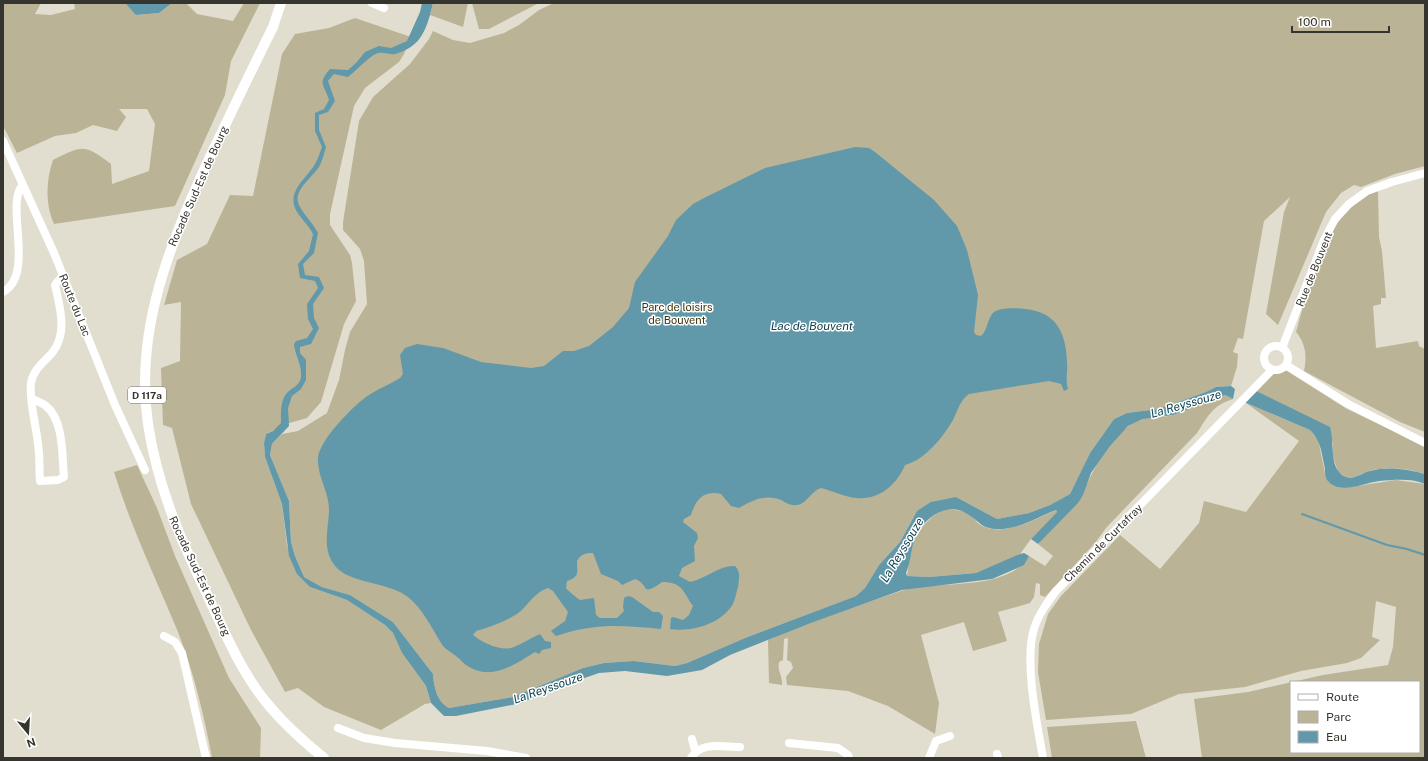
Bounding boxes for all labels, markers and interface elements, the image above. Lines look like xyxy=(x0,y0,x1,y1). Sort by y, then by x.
scale bar xyxy=(1292,8,1389,34)
text: 100 m xyxy=(1298,15,1331,29)
street label: Rocade Sud-Est de Bourg xyxy=(166,124,230,248)
street label: Rue de Bouvent xyxy=(1293,230,1335,308)
street label: Route du Lac xyxy=(57,272,93,338)
park label: Parc de loisirs de Bouvent xyxy=(641,301,713,326)
water label: Lac de Bouvent xyxy=(771,319,854,333)
road number: D 117a xyxy=(128,387,166,403)
water label: La Reyssouze xyxy=(1149,387,1223,421)
street label: Chemin de Curtafray xyxy=(1062,501,1145,584)
street label: Rocade Sud-Est de Bourg xyxy=(167,514,233,638)
water label: La Reyssouze xyxy=(877,515,927,585)
water label: La Reyssouze xyxy=(511,669,585,706)
legend xyxy=(1290,681,1420,753)
text: Route xyxy=(1326,690,1359,704)
text: Parc xyxy=(1326,710,1351,724)
north arrow xyxy=(8,713,48,753)
text: Eau xyxy=(1326,730,1347,744)
text: N xyxy=(25,735,37,750)

